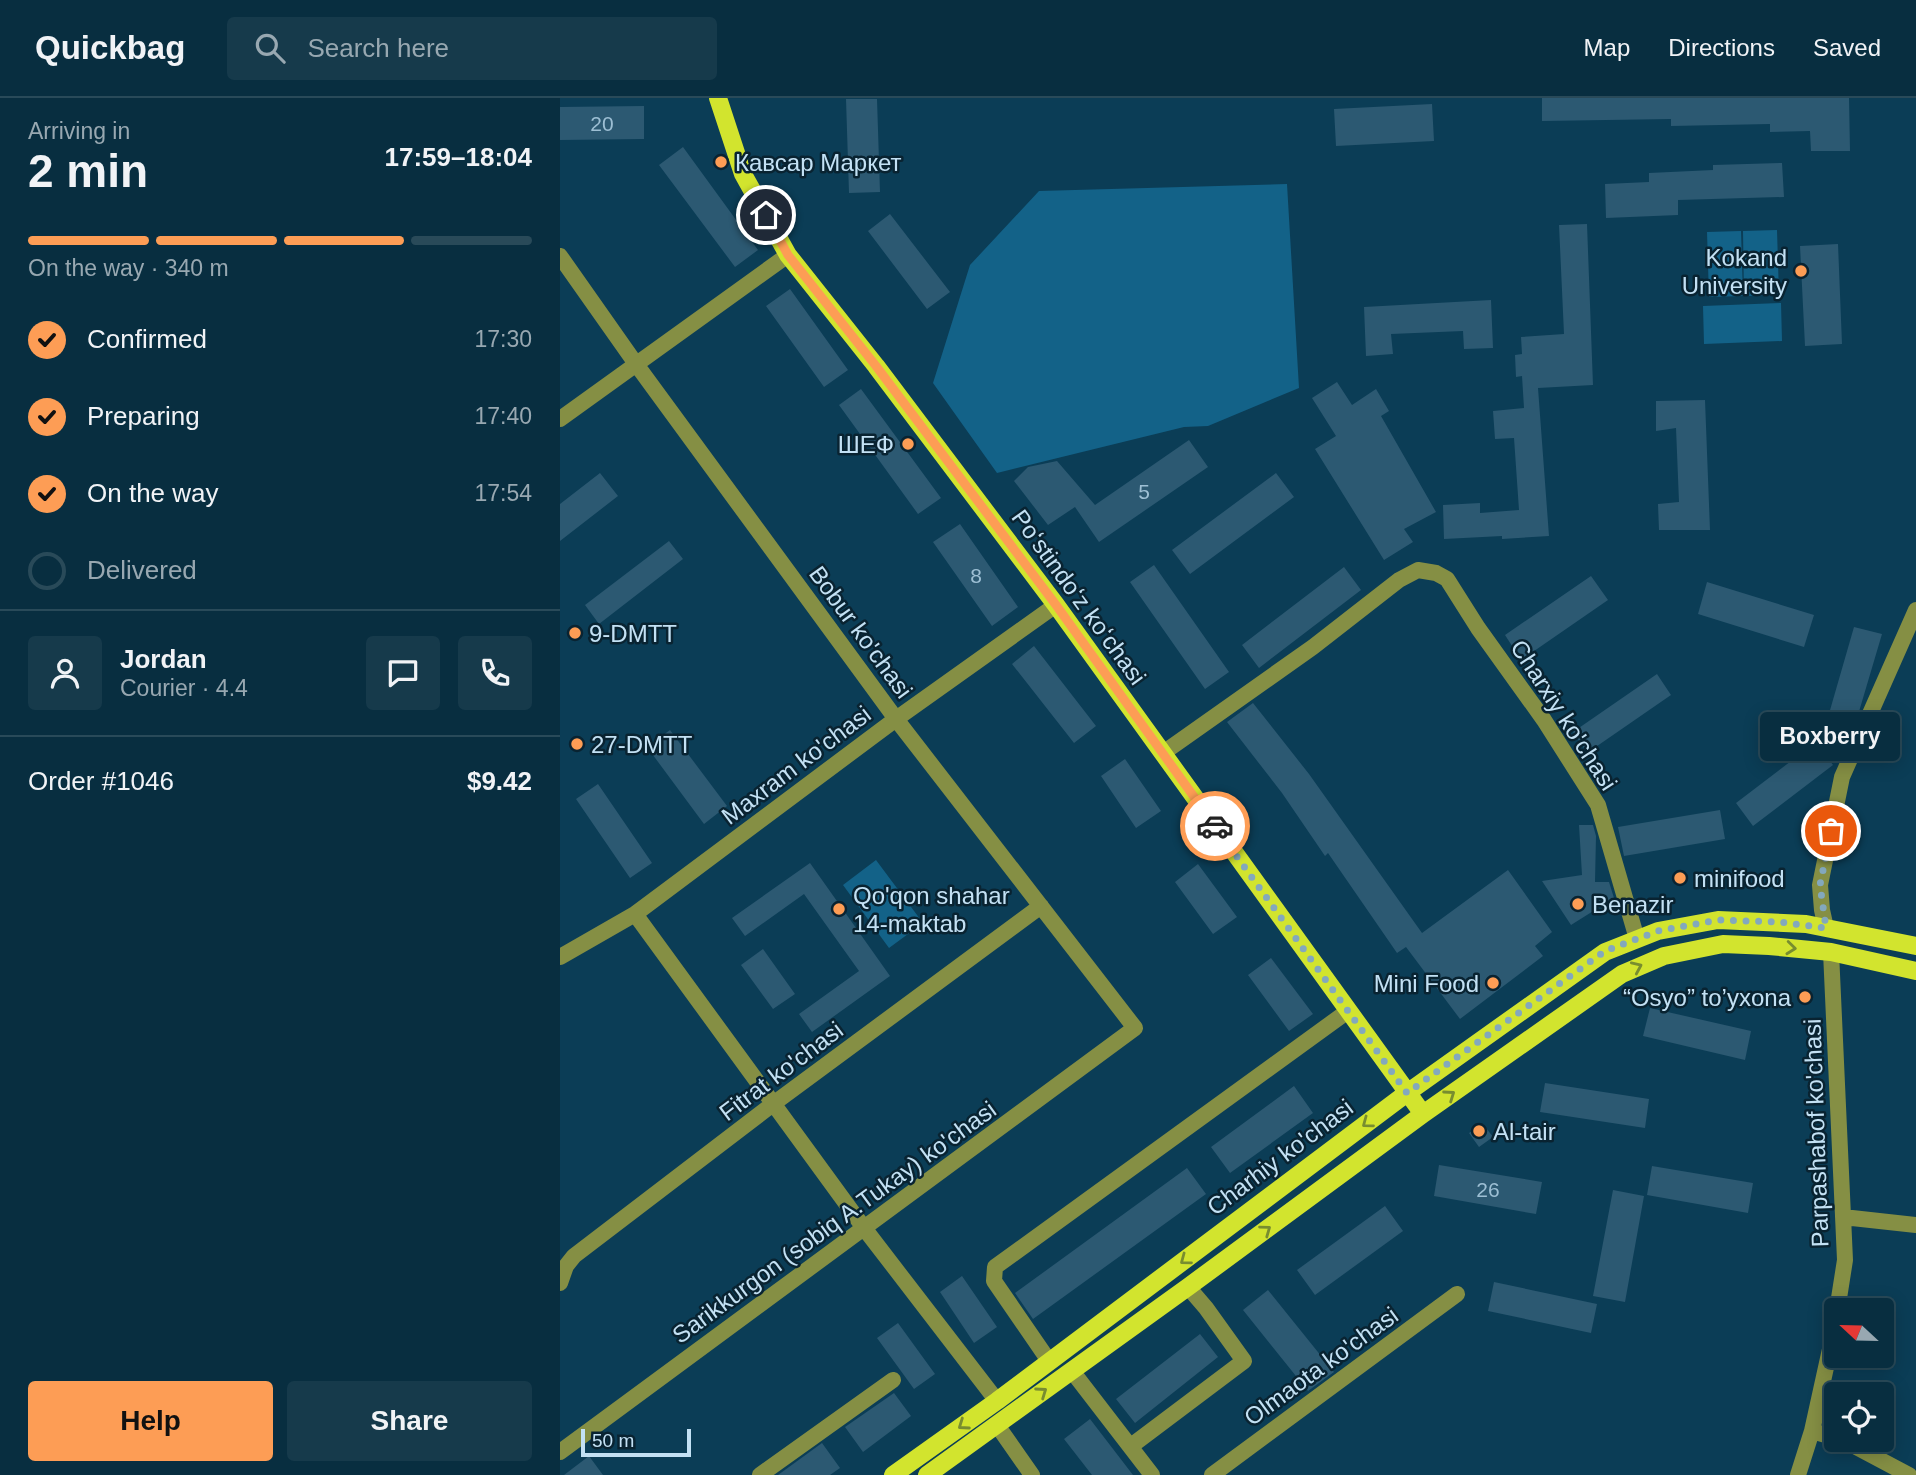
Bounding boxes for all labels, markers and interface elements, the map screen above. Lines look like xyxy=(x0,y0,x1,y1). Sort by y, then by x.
search box xyxy=(227,17,717,80)
text: Quickbag xyxy=(35,29,185,66)
icon: search xyxy=(251,29,289,67)
text: Search here xyxy=(307,33,449,63)
text: Map xyxy=(1584,34,1630,61)
text: Directions xyxy=(1668,34,1775,61)
text: Saved xyxy=(1813,34,1881,61)
house number: 20 xyxy=(590,112,614,135)
text: Arriving in xyxy=(28,118,130,144)
text: 17:59–18:04 xyxy=(385,142,532,172)
text: 2 min xyxy=(28,145,148,197)
place label: Кавсар Маркет xyxy=(735,149,901,176)
marker: Кавсар Маркет xyxy=(713,154,729,170)
pin xyxy=(736,185,796,245)
icon: home xyxy=(747,196,785,234)
place label: Kokand University xyxy=(1682,244,1787,299)
text: On the way · 340 m xyxy=(28,255,229,281)
marker: Kokand University xyxy=(1793,263,1809,279)
icon: check xyxy=(28,321,66,359)
text: Confirmed xyxy=(87,324,207,354)
text: 17:30 xyxy=(474,326,532,352)
icon: check xyxy=(28,398,66,436)
text: Preparing xyxy=(87,401,200,431)
text: 17:40 xyxy=(474,403,532,429)
place label: ШЕФ xyxy=(838,431,894,458)
marker: ШЕФ xyxy=(900,436,916,452)
icon: check xyxy=(28,475,66,513)
text: On the way xyxy=(87,478,219,508)
text: 17:54 xyxy=(474,480,532,506)
house number: 5 xyxy=(1138,480,1150,503)
street label: Poʻstindoʻz koʻchasi xyxy=(1007,504,1151,690)
text: Delivered xyxy=(87,555,197,585)
street label: Bobur ko'chasi xyxy=(804,561,918,703)
house number: 8 xyxy=(970,564,982,587)
place label: 9-DMTT xyxy=(589,620,677,647)
marker: 9-DMTT xyxy=(567,625,583,641)
street label: Charxiy ko'chasi xyxy=(1505,635,1623,795)
button: person xyxy=(28,636,102,710)
button: chat xyxy=(366,636,440,710)
button: phone xyxy=(458,636,532,710)
text: Jordan xyxy=(120,644,207,674)
text: Courier · 4.4 xyxy=(120,675,248,701)
street label: Maxram ko'chasi xyxy=(716,700,876,830)
callout: Boxberry xyxy=(1761,712,1901,761)
text: Boxberry xyxy=(1780,723,1880,749)
place label: 27-DMTT xyxy=(591,731,693,758)
marker: 27-DMTT xyxy=(569,736,585,752)
text: Order #1046 xyxy=(28,766,174,796)
text: $9.42 xyxy=(467,766,532,796)
courier xyxy=(1180,791,1250,861)
pin xyxy=(1801,801,1861,861)
icon: car xyxy=(1196,807,1234,845)
icon: bag xyxy=(1812,812,1850,850)
place label: minifood xyxy=(1694,865,1785,892)
marker: minifood xyxy=(1672,870,1688,886)
place label: Qo'qon shahar 14-maktab xyxy=(853,882,1010,937)
place label: Benazir xyxy=(1592,891,1673,918)
marker: Benazir xyxy=(1570,896,1586,912)
marker: Qo'qon shahar 14-maktab xyxy=(831,901,847,917)
one-way arrow xyxy=(1786,940,1797,955)
one-way arrow xyxy=(1630,961,1643,975)
place label: Mini Food xyxy=(1374,970,1479,997)
marker: Mini Food xyxy=(1485,975,1501,991)
place label: “Osyo” to’yxona xyxy=(1623,984,1792,1011)
marker: “Osyo” to’yxona xyxy=(1797,989,1813,1005)
street label: Fitrat ko'chasi xyxy=(714,1016,848,1126)
street label: Parpashabof ko'chasi xyxy=(1799,1018,1833,1248)
one-way arrow xyxy=(1442,1091,1455,1103)
street label: Charhiy ko'chasi xyxy=(1202,1093,1358,1221)
street label: Sarikkurgon (sobiq A.Tukay) ko'chasi xyxy=(667,1096,1001,1348)
one-way arrow xyxy=(1362,1115,1375,1128)
place label: Al-tair xyxy=(1493,1118,1556,1145)
marker: Al-tair xyxy=(1471,1123,1487,1139)
house number: 26 xyxy=(1476,1178,1500,1201)
one-way arrow xyxy=(1258,1225,1271,1238)
one-way arrow xyxy=(1180,1251,1192,1264)
north arrow xyxy=(1824,1298,1894,1368)
map controls xyxy=(1824,1298,1894,1452)
street label: Olmaota ko'chasi xyxy=(1239,1301,1403,1431)
button: Help xyxy=(28,1381,273,1461)
button: Share xyxy=(287,1381,532,1461)
button: locate xyxy=(1824,1382,1894,1452)
one-way arrow xyxy=(1034,1388,1047,1400)
one-way arrow xyxy=(958,1417,971,1429)
scale bar xyxy=(581,1426,691,1458)
text: 50 m xyxy=(592,1430,634,1451)

